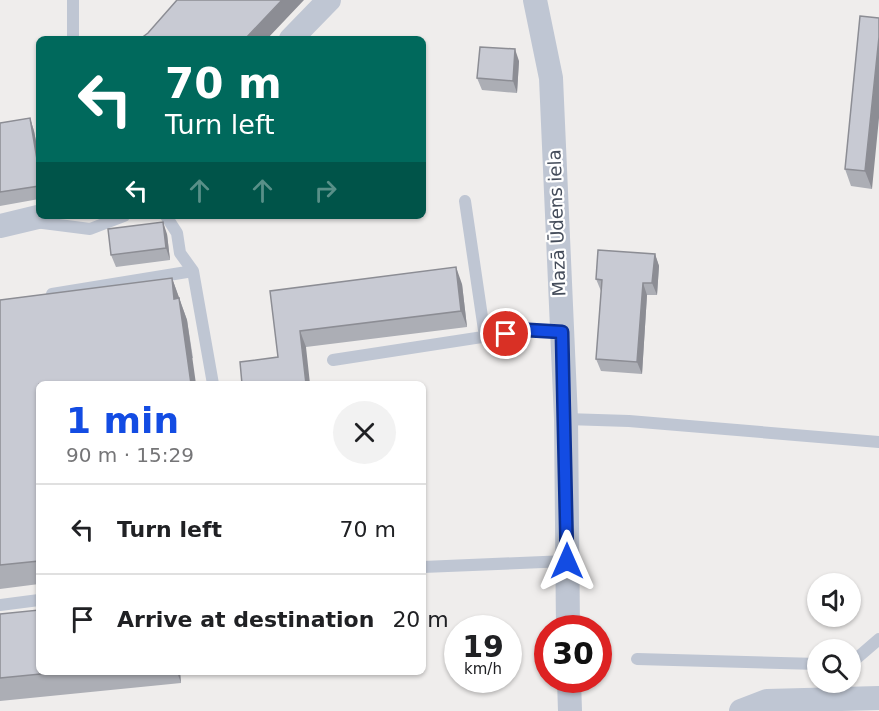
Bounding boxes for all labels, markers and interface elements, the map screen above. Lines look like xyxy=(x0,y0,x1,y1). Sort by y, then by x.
text: 70 m xyxy=(165,59,282,108)
icon: left xyxy=(66,60,144,138)
text: Turn left xyxy=(165,109,275,140)
street label: Mazā Ūdens iela xyxy=(543,149,570,297)
icon: left xyxy=(120,174,153,207)
icon: ahead xyxy=(183,174,216,207)
icon: ahead xyxy=(246,174,279,207)
icon: right xyxy=(309,174,342,207)
pin xyxy=(480,308,531,359)
icon: arrive xyxy=(489,317,522,350)
text: 1 min xyxy=(66,400,179,441)
button: close xyxy=(333,401,396,464)
text: 90 m · 15:29 xyxy=(66,443,194,467)
icon: left xyxy=(66,513,99,546)
text: Turn left xyxy=(117,517,222,542)
text: 70 m xyxy=(340,517,396,542)
position arrow xyxy=(535,529,599,593)
map controls xyxy=(807,573,861,693)
button: sound xyxy=(807,573,861,627)
icon: arrive xyxy=(66,603,99,636)
text: Arrive at destination xyxy=(117,607,374,632)
text: 20 m xyxy=(392,607,449,632)
speed limit sign: 30 xyxy=(534,615,612,693)
text: 19 xyxy=(462,629,504,664)
button: search xyxy=(807,639,861,693)
text: km/h xyxy=(464,660,502,678)

